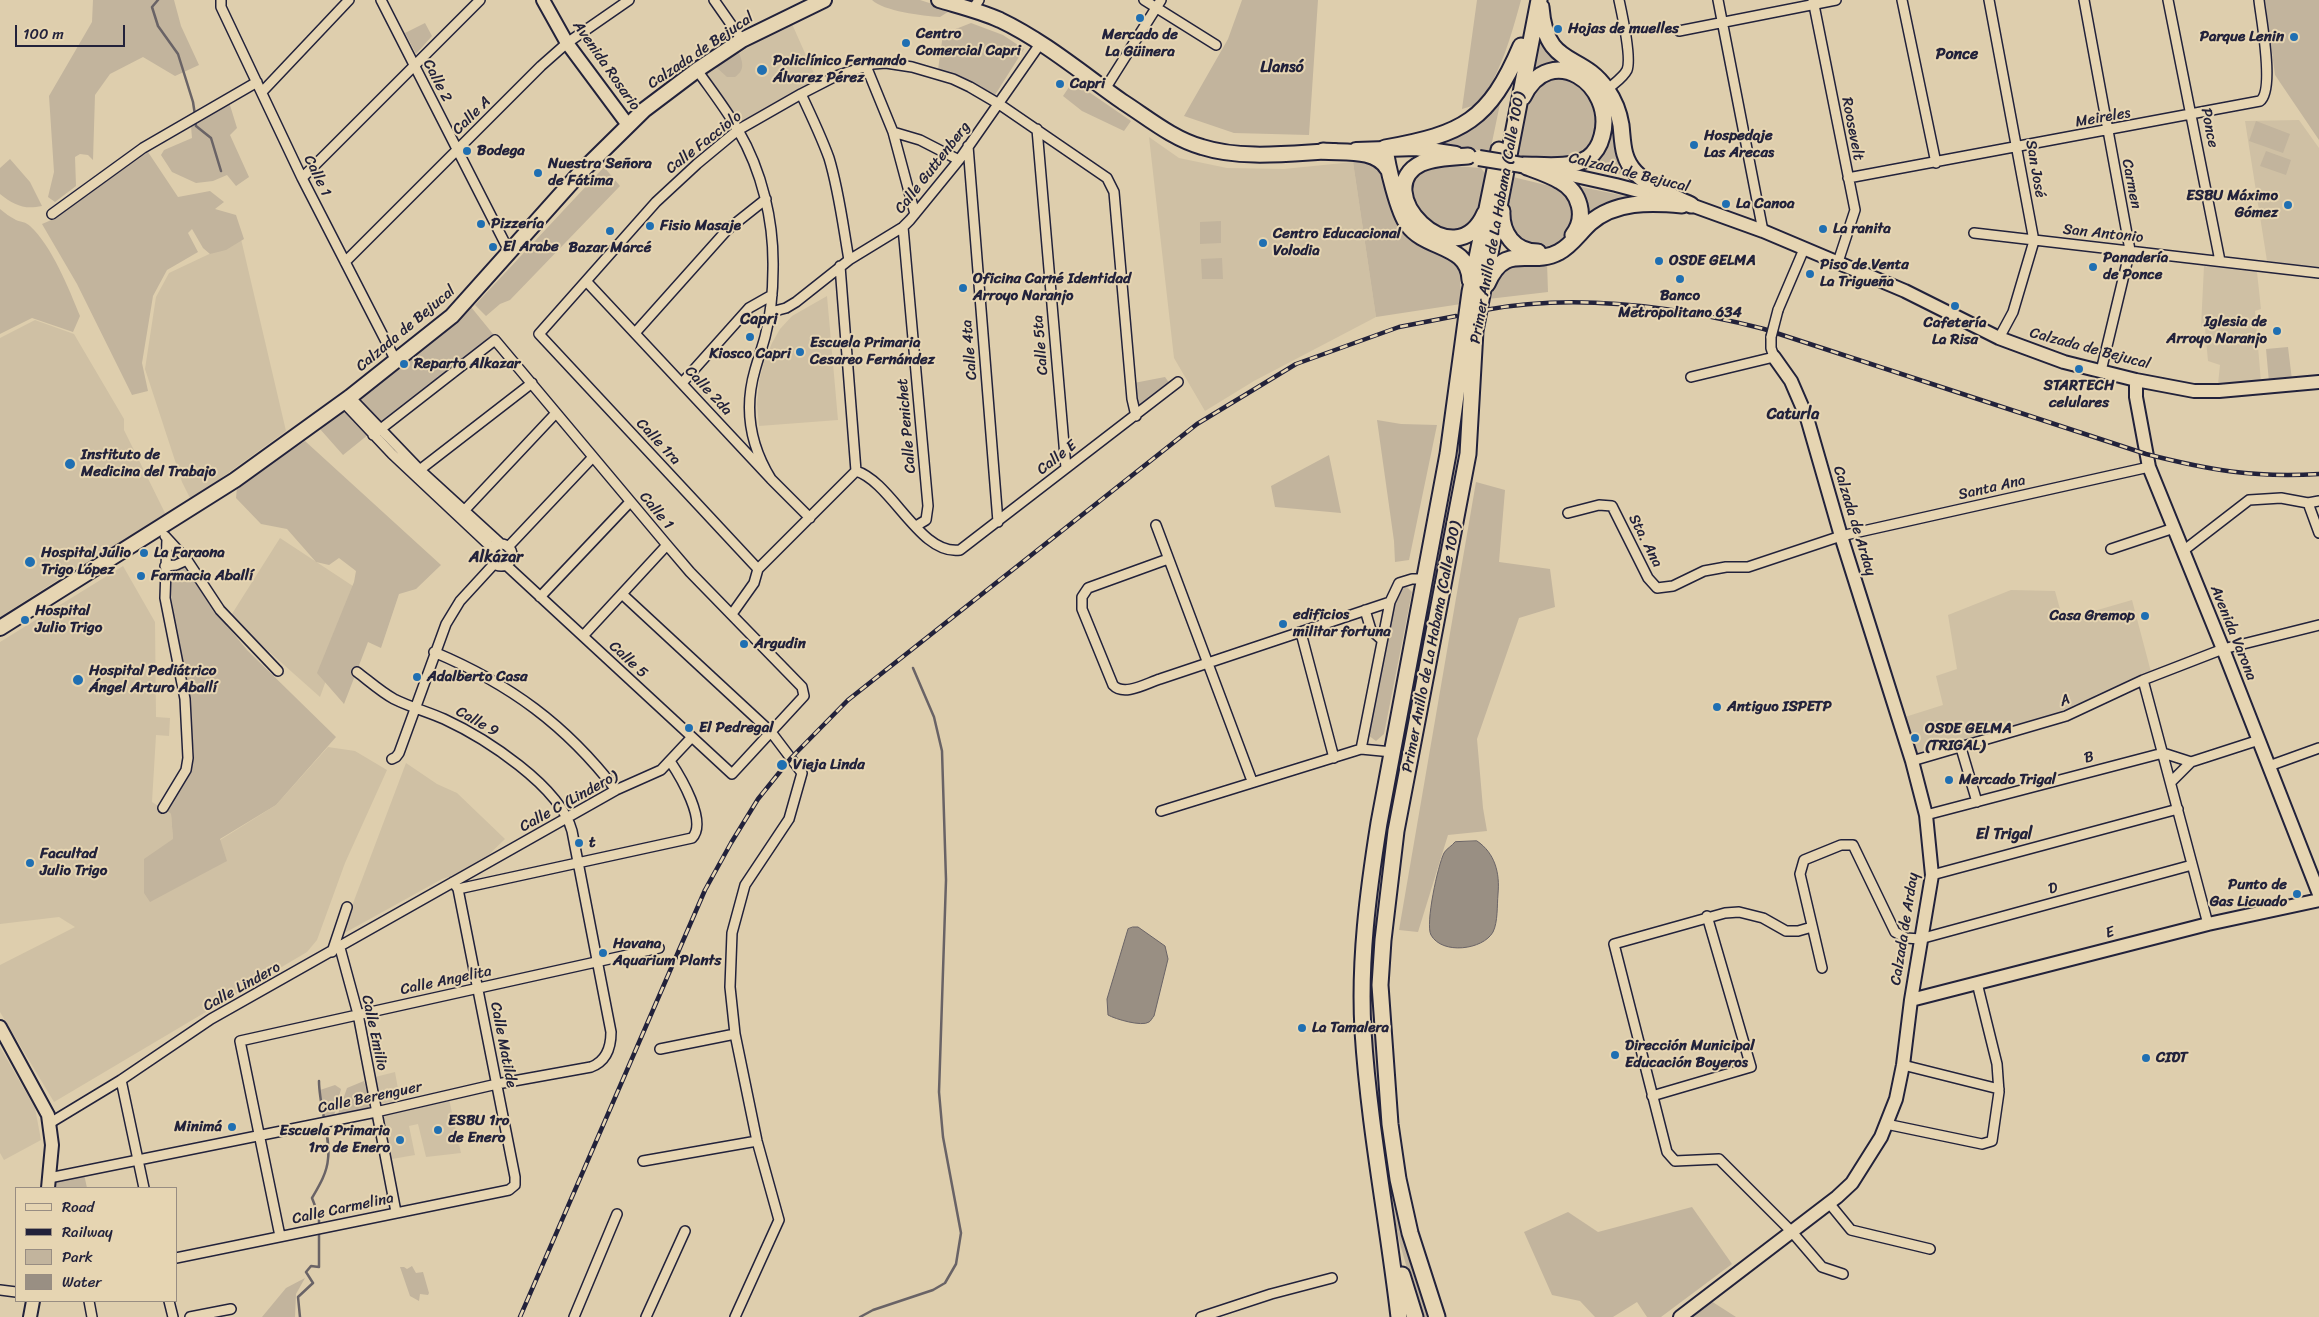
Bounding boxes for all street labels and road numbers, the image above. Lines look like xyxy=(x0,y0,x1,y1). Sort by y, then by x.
street label: Calzada de Bejucal xyxy=(645,9,757,93)
street label: Avenida Rosario xyxy=(568,18,644,114)
street label: Calle 2 xyxy=(419,57,455,105)
street label: Primer Anillo de La Habana (Calle 100) xyxy=(1467,91,1529,345)
street label: Calle A xyxy=(449,93,495,139)
street label: Roosevelt xyxy=(1837,96,1867,162)
street label: Meireles xyxy=(2074,104,2132,132)
street label: Ponce xyxy=(2196,107,2222,149)
street label: Calle Facciolo xyxy=(663,108,745,178)
street label: Calle Guttenberg xyxy=(892,118,974,218)
street label: San José xyxy=(2021,139,2049,199)
street label: Calzada de Bejucal xyxy=(1567,149,1691,197)
street label: Calle 1 xyxy=(299,153,335,199)
street label: Carmen xyxy=(2117,158,2145,210)
street label: San Antonio xyxy=(2062,221,2144,247)
street label: Calzada de Bejucal xyxy=(353,282,459,376)
street label: Calle 5ta xyxy=(1029,314,1053,376)
street label: Calle 4ta xyxy=(958,319,982,381)
street label: Calzada de Bejucal xyxy=(2028,324,2152,374)
street label: Calle 2da xyxy=(681,363,735,419)
street label: Calle Penichet xyxy=(894,378,920,474)
street label: Calle 1ra xyxy=(632,415,684,469)
street label: Calle E xyxy=(1034,437,1080,479)
street label: Calzada de Arday xyxy=(1829,464,1879,578)
street label: Santa Ana xyxy=(1957,472,2027,504)
street label: Calle 1 xyxy=(635,489,677,533)
street label: Sta. Ana xyxy=(1624,511,1666,571)
street label: Primer Anillo de La Habana (Calle 100) xyxy=(1399,520,1465,774)
street label: Avenida Varona xyxy=(2206,583,2260,683)
street label: Calle 5 xyxy=(605,638,651,682)
street label: A xyxy=(2057,691,2073,711)
street label: Calle 9 xyxy=(452,703,502,741)
street label: B xyxy=(2082,748,2096,768)
street label: Calle C (Lindero) xyxy=(517,768,621,836)
street label: Calzada de Arday xyxy=(1887,871,1923,987)
street label: D xyxy=(2046,879,2060,899)
street label: E xyxy=(2104,923,2116,943)
street label: Calle Lindero xyxy=(200,958,284,1016)
street label: Calle Angelita xyxy=(399,963,493,999)
street label: Calle Emilio xyxy=(357,994,391,1072)
street label: Calle Matilde xyxy=(486,1001,520,1089)
street label: Calle Berenguer xyxy=(316,1078,424,1118)
street label: Calle Carmelina xyxy=(291,1189,395,1229)

